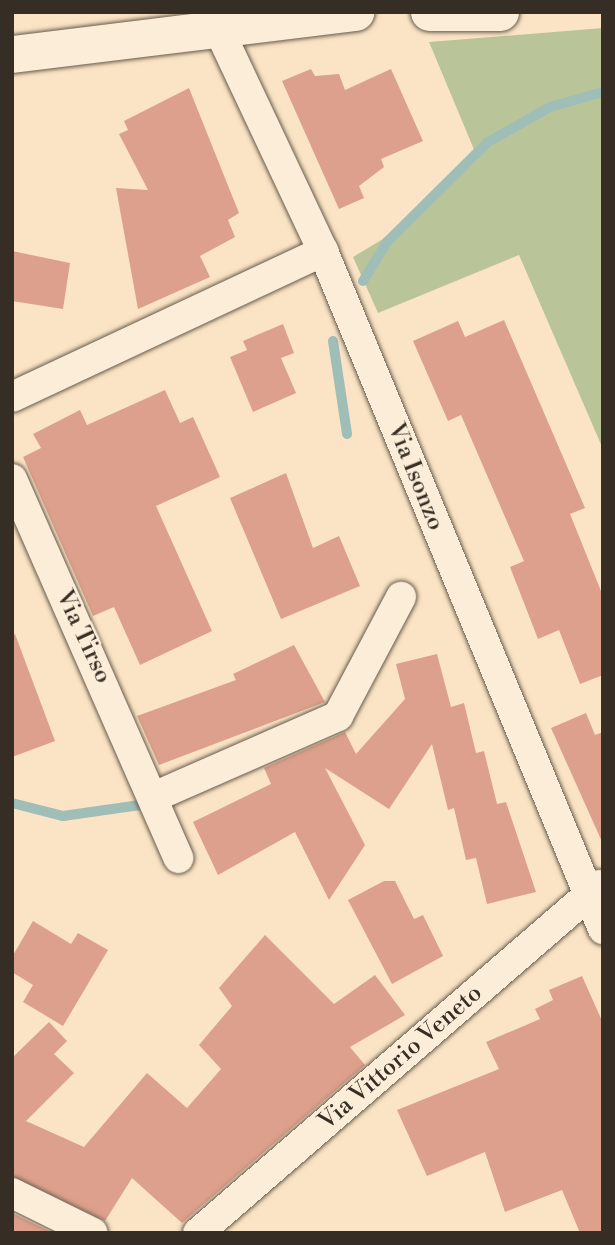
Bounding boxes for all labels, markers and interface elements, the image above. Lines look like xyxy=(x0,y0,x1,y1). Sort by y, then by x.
street label: Via Isonzo xyxy=(380,419,450,535)
street label: Via Tirso xyxy=(49,586,117,688)
street label: Via Vittorio Veneto xyxy=(313,979,489,1137)

